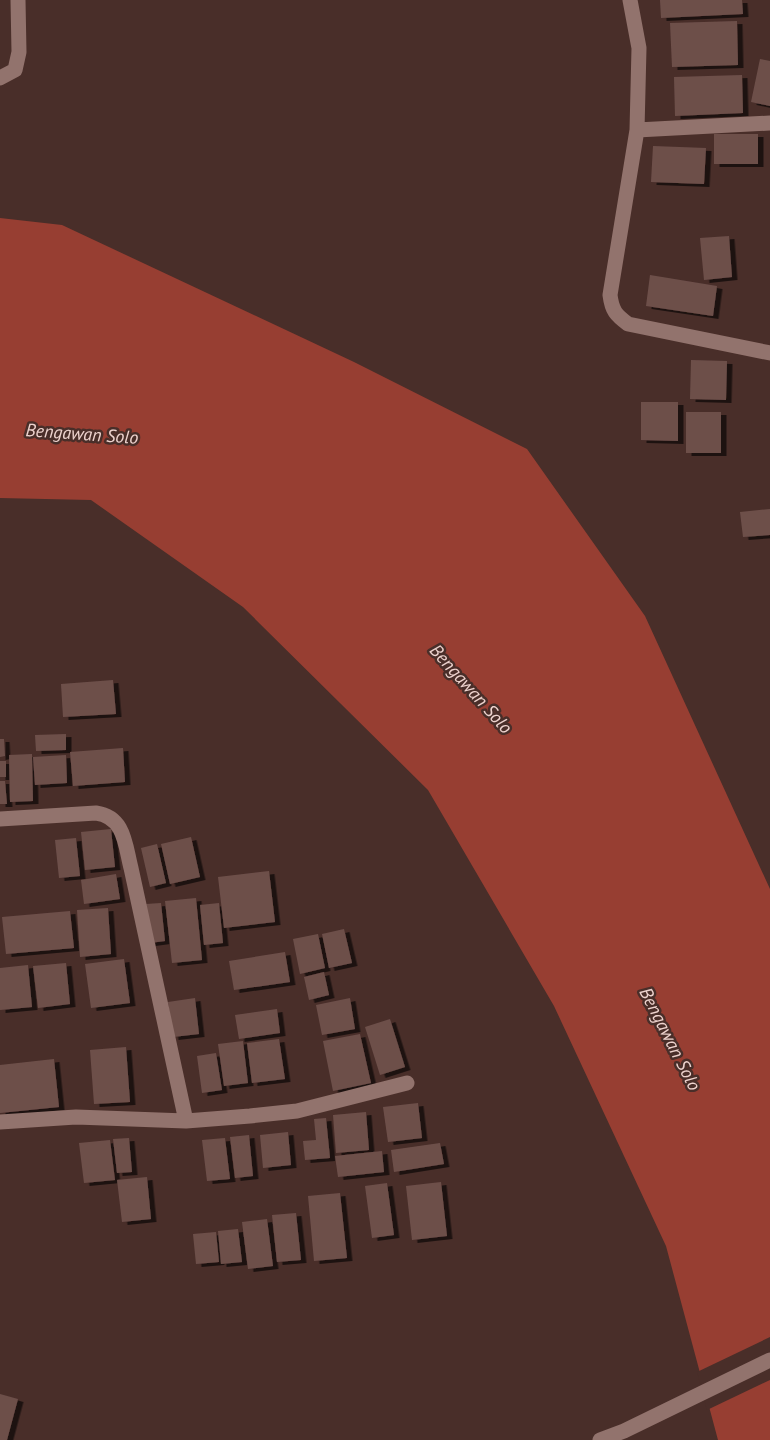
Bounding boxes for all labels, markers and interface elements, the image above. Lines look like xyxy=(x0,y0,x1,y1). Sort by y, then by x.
water label: Bengawan Solo xyxy=(25,418,139,449)
water label: Bengawan Solo xyxy=(425,639,518,738)
water label: Bengawan Solo xyxy=(635,983,706,1094)

